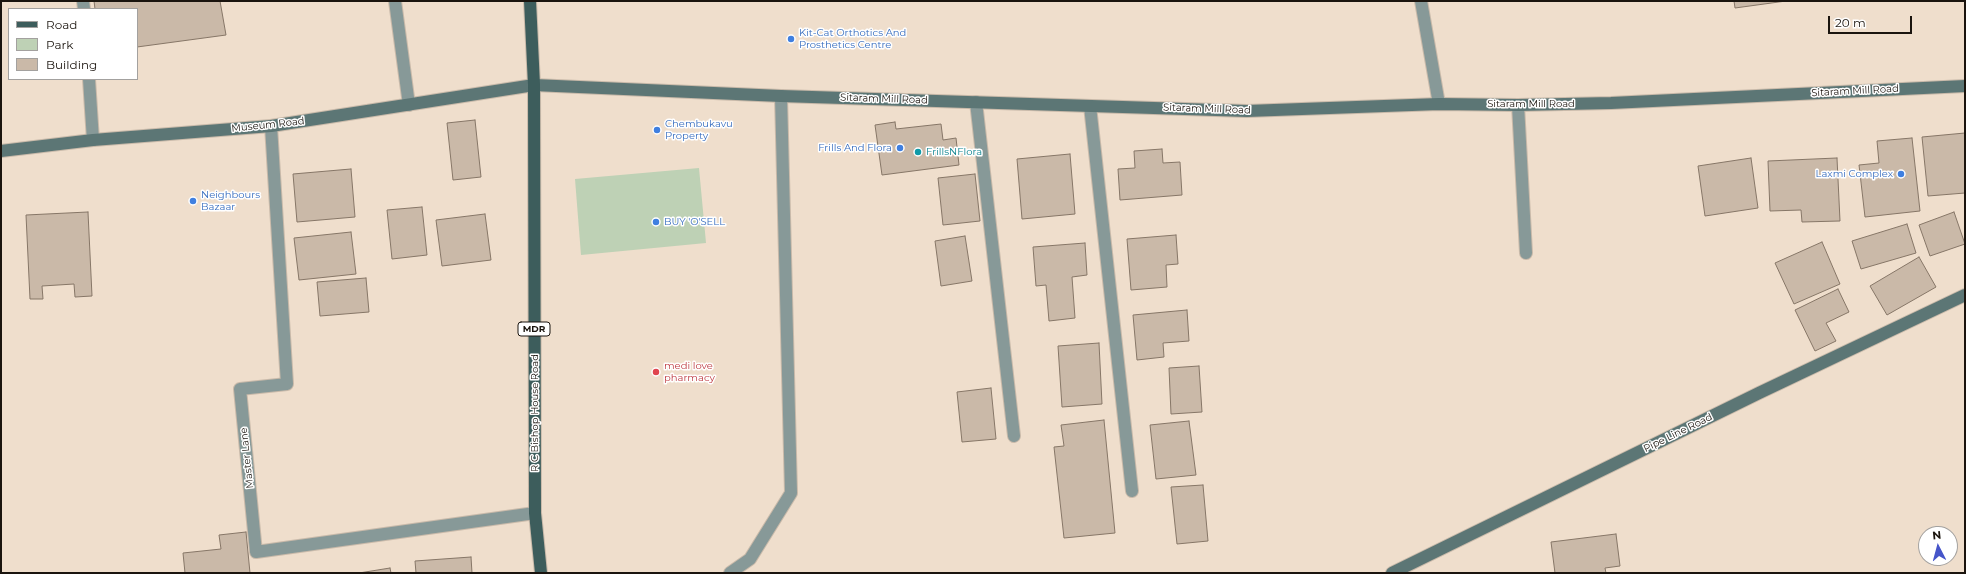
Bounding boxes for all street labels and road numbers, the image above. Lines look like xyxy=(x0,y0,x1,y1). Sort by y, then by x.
street label: Sitaram Mill Road xyxy=(1811,83,1899,99)
street label: Sitaram Mill Road xyxy=(840,91,928,107)
street label: Sitaram Mill Road xyxy=(1487,98,1575,110)
street label: Sitaram Mill Road xyxy=(1163,101,1251,117)
street label: Museum Road xyxy=(231,115,305,135)
road number: MDR xyxy=(518,322,550,336)
street label: R C Bishop House Road xyxy=(529,354,541,472)
street label: Pipe Line Road xyxy=(1641,411,1715,455)
street label: Master Lane xyxy=(238,427,256,489)

